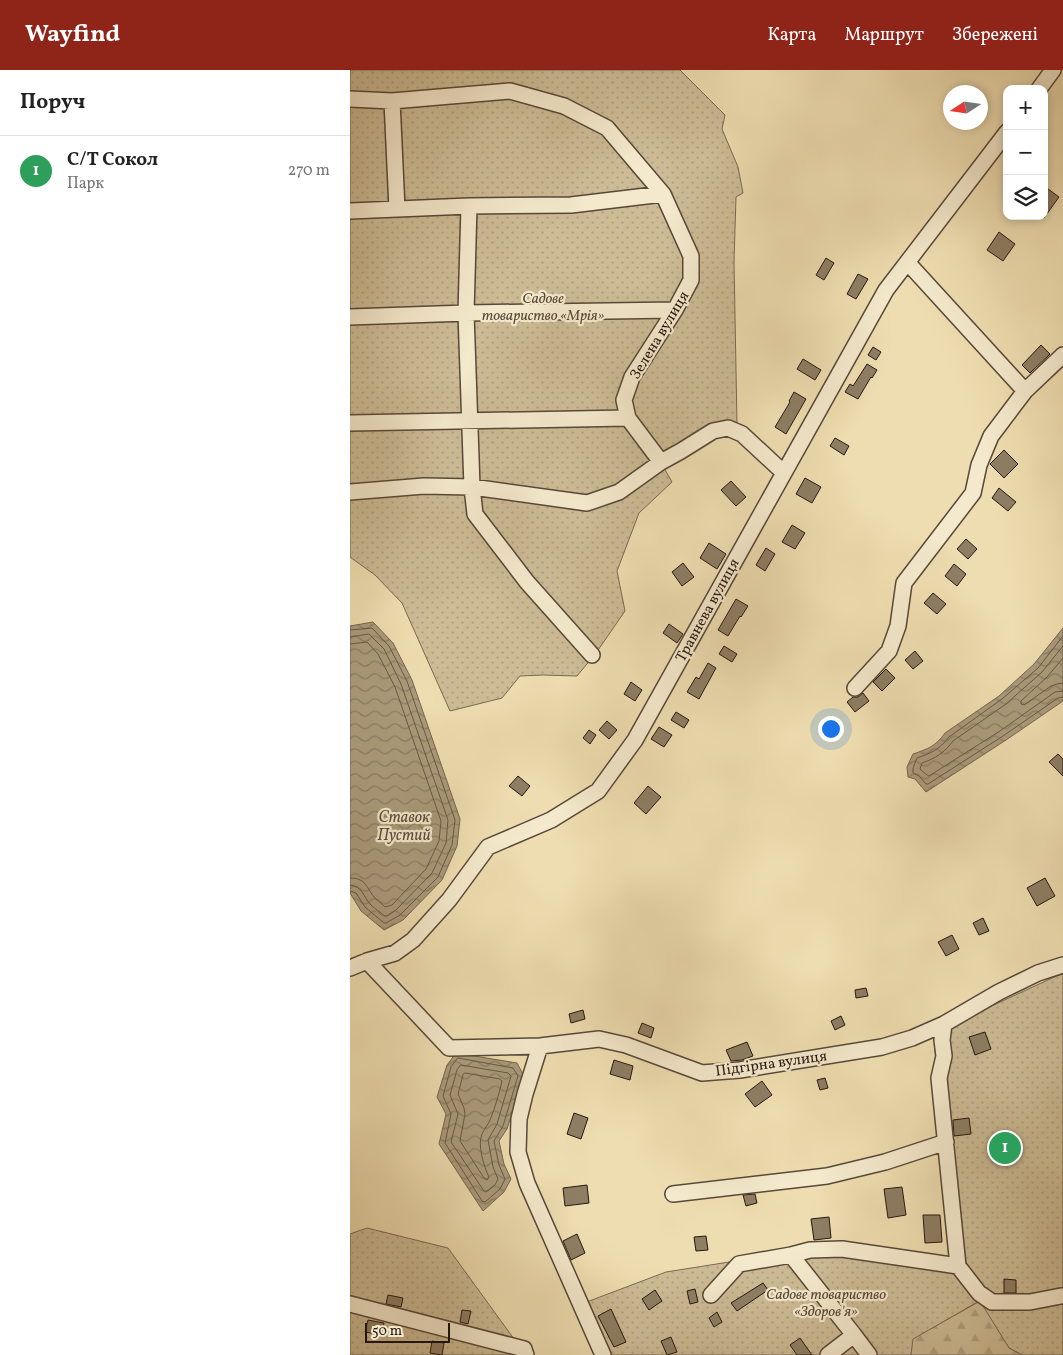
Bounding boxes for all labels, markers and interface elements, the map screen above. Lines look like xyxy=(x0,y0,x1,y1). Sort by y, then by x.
text: Wayfind xyxy=(25,18,120,52)
text: Карта xyxy=(768,23,816,48)
text: Маршрут xyxy=(844,23,924,48)
text: Збережені xyxy=(952,23,1038,48)
north arrow xyxy=(943,85,988,130)
map controls xyxy=(1003,85,1048,220)
button: + xyxy=(1003,85,1048,130)
text: Поруч xyxy=(20,88,85,117)
button: − xyxy=(1003,130,1048,175)
text: С/Т Сокол xyxy=(67,147,158,173)
text: 1 xyxy=(33,160,39,182)
text: 270 m xyxy=(288,160,330,182)
text: Парк xyxy=(67,173,104,195)
button: layers xyxy=(1003,175,1048,220)
street label: Зелена вулиця xyxy=(626,287,695,384)
park label: Садове товариство «Мрія» xyxy=(482,289,605,327)
street label: Травнева вулиця xyxy=(671,555,746,666)
your location xyxy=(818,716,844,742)
water label: Ставок Пустий xyxy=(377,807,431,847)
street label: Підгірна вулиця xyxy=(714,1046,829,1083)
pin: 1 xyxy=(989,1129,1021,1167)
park label: Садове товариство «Здоров'я» xyxy=(766,1285,886,1323)
scale bar xyxy=(365,1320,450,1343)
text: 50 m xyxy=(372,1322,402,1341)

